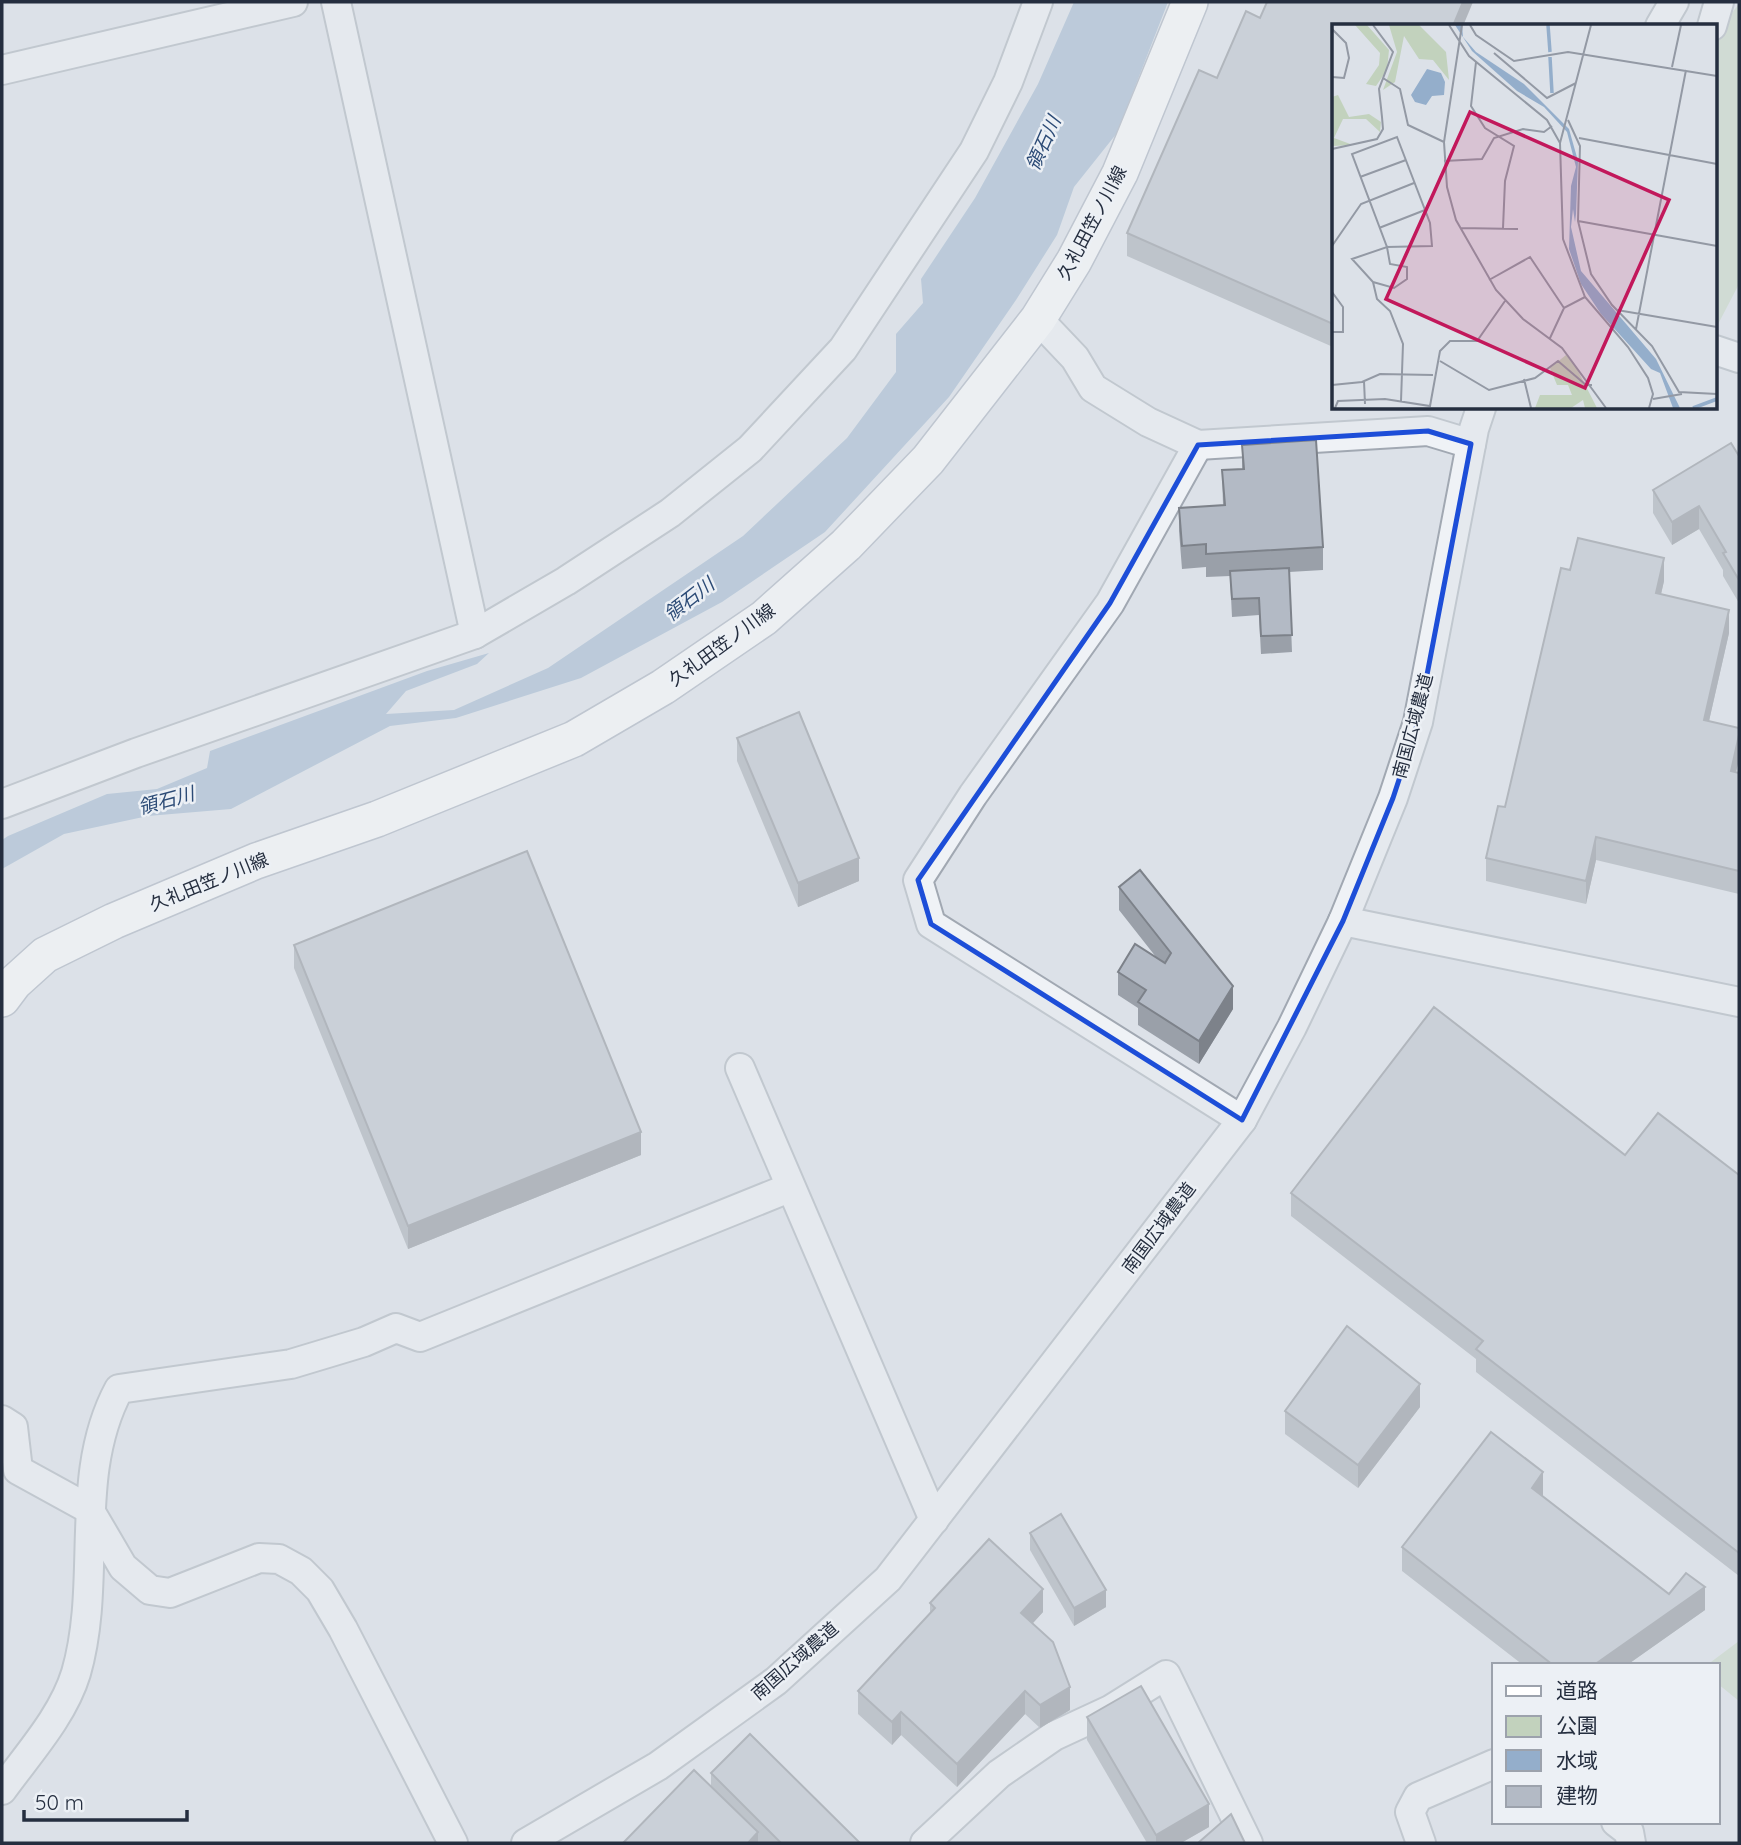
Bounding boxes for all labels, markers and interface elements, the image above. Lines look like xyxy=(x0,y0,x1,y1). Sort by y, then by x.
inset map xyxy=(1332,24,1716,410)
water label: 領石川 xyxy=(1020,110,1066,174)
street label: 久礼田笠ノ川線 xyxy=(1052,162,1131,284)
water label: 領石川 xyxy=(659,571,720,626)
street label: 久礼田笠ノ川線 xyxy=(664,598,779,691)
street label: 南国広域農道 xyxy=(1387,671,1438,781)
water label: 領石川 xyxy=(135,781,199,819)
street label: 久礼田笠ノ川線 xyxy=(146,847,272,916)
street label: 南国広域農道 xyxy=(1117,1178,1200,1278)
street label: 南国広域農道 xyxy=(746,1617,843,1705)
legend xyxy=(1492,1663,1720,1824)
text: 道路 xyxy=(1556,1677,1598,1703)
text: 公園 xyxy=(1556,1712,1598,1738)
text: 水域 xyxy=(1556,1747,1598,1773)
scale bar xyxy=(24,1778,187,1822)
text: 建物 xyxy=(1556,1782,1598,1808)
text: 50 m xyxy=(35,1789,84,1815)

